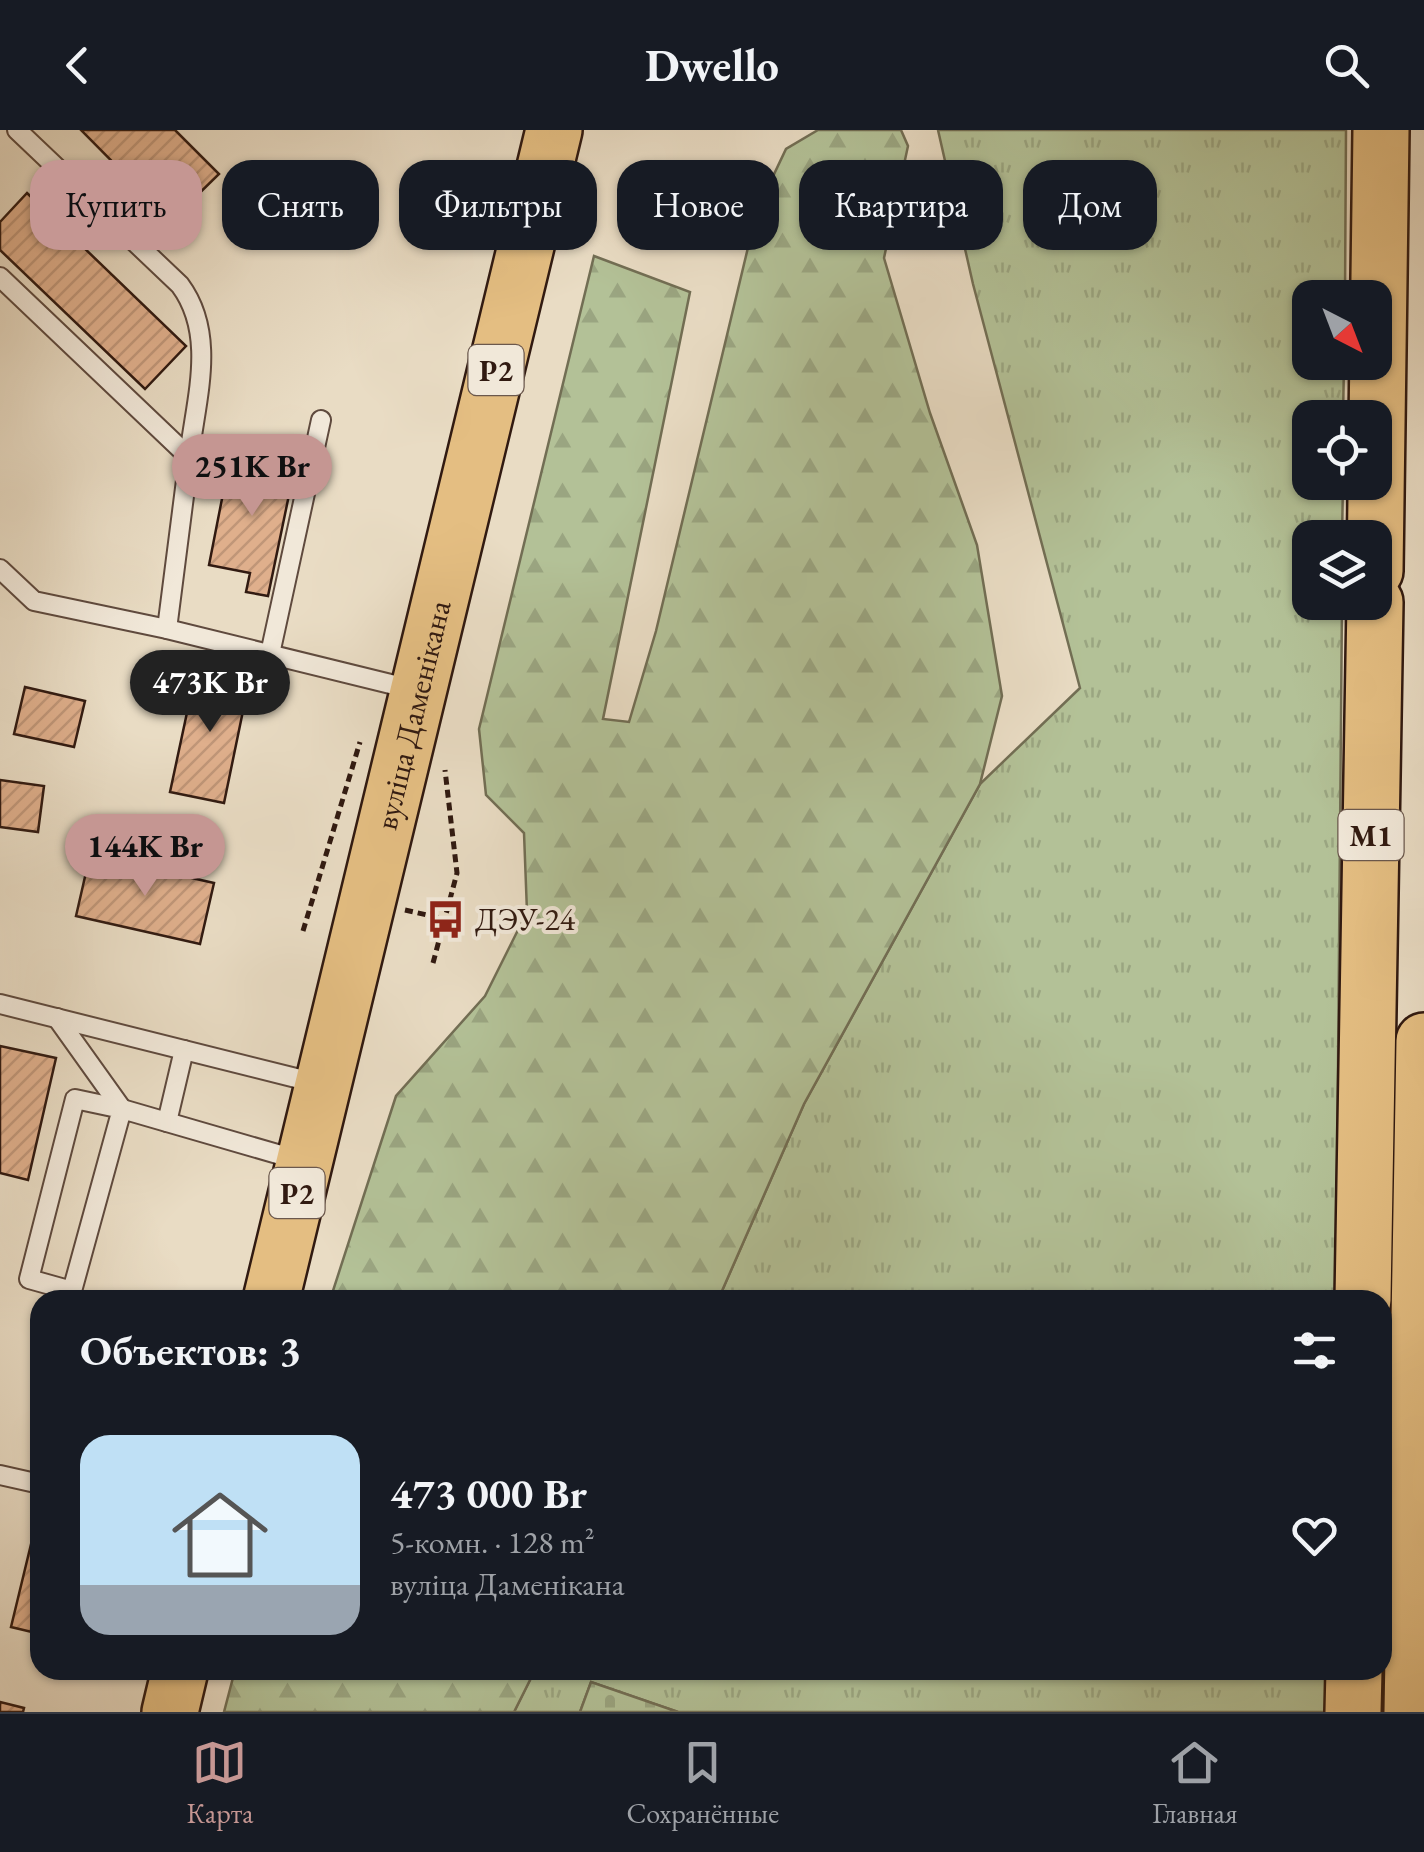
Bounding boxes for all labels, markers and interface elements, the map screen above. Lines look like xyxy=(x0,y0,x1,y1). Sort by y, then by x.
text: Dwello xyxy=(645,36,779,94)
icon: back xyxy=(50,38,105,93)
icon: search xyxy=(1319,38,1374,93)
chip: Купить xyxy=(30,160,202,250)
chip: Снять xyxy=(222,160,379,250)
chip: Фильтры xyxy=(399,160,597,250)
chip: Новое xyxy=(617,160,779,250)
chip: Квартира xyxy=(799,160,1003,250)
chip: Дом xyxy=(1023,160,1157,250)
north arrow xyxy=(1292,280,1392,380)
map controls xyxy=(1292,280,1392,620)
road number: Р2 xyxy=(468,345,524,395)
button: locate xyxy=(1292,400,1392,500)
pin: 251K Br xyxy=(160,434,344,519)
text: 251K Br xyxy=(194,445,310,487)
button: layers xyxy=(1292,520,1392,620)
street label: вуліца Даменікана xyxy=(365,596,461,834)
pin: 473K Br xyxy=(118,650,302,735)
text: 473K Br xyxy=(152,661,268,703)
road number: М1 xyxy=(1338,810,1404,860)
pin: 144K Br xyxy=(53,814,237,899)
text: 144K Br xyxy=(87,825,203,867)
bus stop icon: ДЭУ-24 xyxy=(424,898,466,940)
place label: ДЭУ-24 xyxy=(475,898,576,940)
road number: Р2 xyxy=(270,1168,324,1218)
text: Объектов: 3 xyxy=(80,1323,301,1378)
icon: filters xyxy=(1287,1323,1342,1378)
text: 473 000 Br xyxy=(390,1466,587,1521)
icon: home xyxy=(160,1475,280,1595)
icon: heart xyxy=(1287,1508,1342,1563)
text: 5-комн. · 128 m² xyxy=(390,1521,595,1563)
text: вуліца Даменікана xyxy=(390,1563,625,1605)
tab: Карта xyxy=(187,1735,253,1831)
tab: Сохранённые xyxy=(626,1735,779,1831)
tab: Главная xyxy=(1152,1735,1237,1831)

